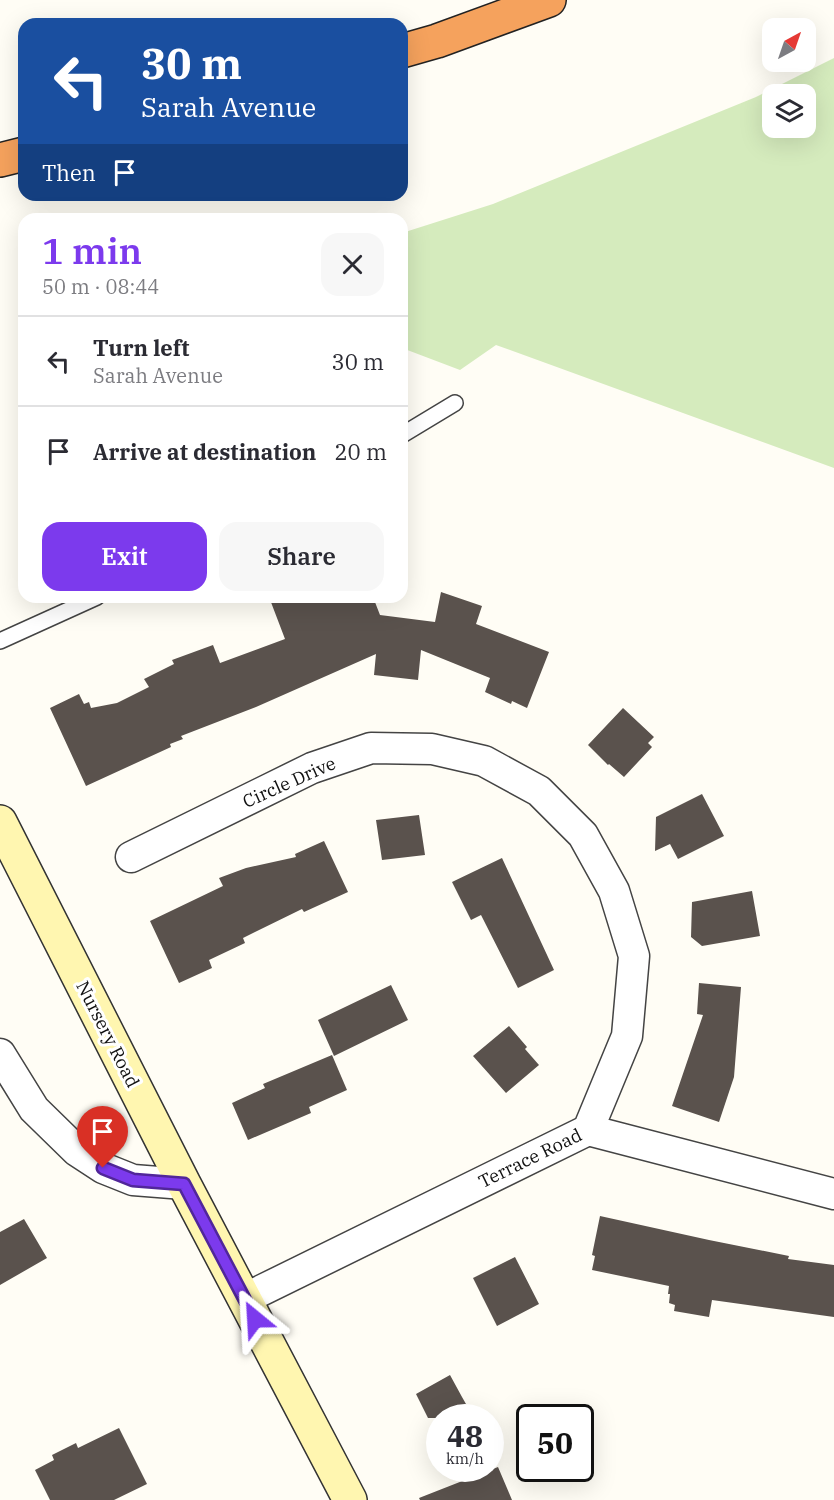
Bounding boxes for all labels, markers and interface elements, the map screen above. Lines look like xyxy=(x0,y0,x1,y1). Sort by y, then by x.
north arrow xyxy=(762,18,816,72)
map controls xyxy=(762,18,816,138)
text: 30 m xyxy=(141,36,242,91)
icon: left xyxy=(42,42,120,120)
button: layers xyxy=(762,84,816,138)
text: Sarah Avenue xyxy=(141,89,316,124)
icon: arrive xyxy=(108,156,141,189)
text: Then xyxy=(42,158,96,187)
text: 1 min xyxy=(42,227,142,274)
button: close xyxy=(321,233,384,296)
text: 50 m · 08:44 xyxy=(42,273,159,300)
text: Turn left xyxy=(93,333,189,362)
icon: left xyxy=(42,345,75,378)
text: 30 m xyxy=(332,347,384,376)
text: Sarah Avenue xyxy=(93,362,223,389)
icon: arrive xyxy=(42,435,75,468)
text: Arrive at destination xyxy=(93,437,316,466)
text: 20 m xyxy=(334,437,387,466)
button: Exit xyxy=(42,522,207,591)
button: Share xyxy=(219,522,384,591)
street label: Circle Drive xyxy=(239,751,339,813)
street label: Nursery Road xyxy=(71,977,145,1091)
pin xyxy=(77,1106,128,1168)
icon: arrive xyxy=(86,1115,119,1148)
street label: Terrace Road xyxy=(475,1123,586,1193)
position arrow xyxy=(223,1287,287,1351)
speed limit sign: 50 xyxy=(516,1404,594,1482)
text: 48 xyxy=(447,1416,483,1455)
text: km/h xyxy=(446,1449,484,1468)

